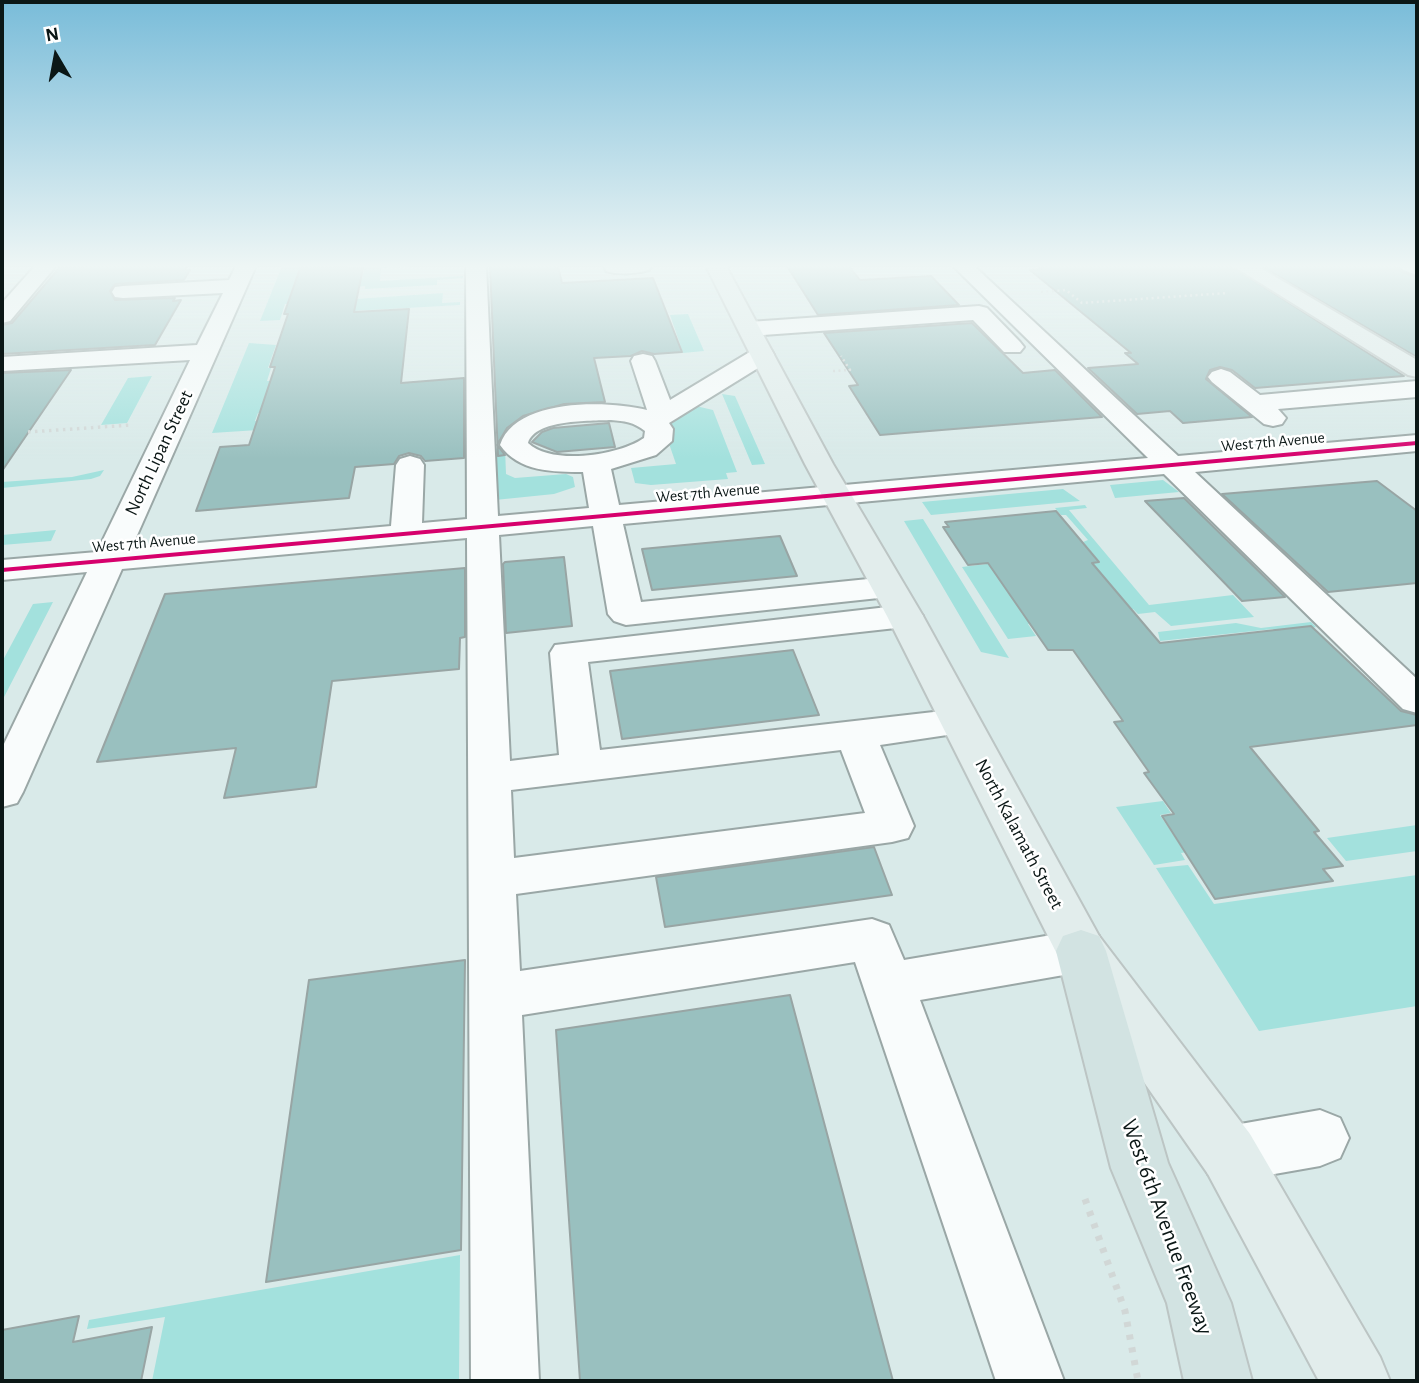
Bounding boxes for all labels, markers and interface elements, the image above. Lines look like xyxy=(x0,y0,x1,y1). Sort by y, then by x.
north arrow xyxy=(21,21,91,91)
text: N xyxy=(44,24,60,45)
street label: North Lipan Street xyxy=(120,387,198,519)
street label: West 7th Avenue xyxy=(1220,428,1326,456)
street label: West 7th Avenue xyxy=(655,479,761,507)
street label: West 7th Avenue xyxy=(91,529,197,557)
street label: North Kalamath Street xyxy=(970,755,1068,913)
street label: West 6th Avenue Freeway xyxy=(1115,1115,1219,1339)

